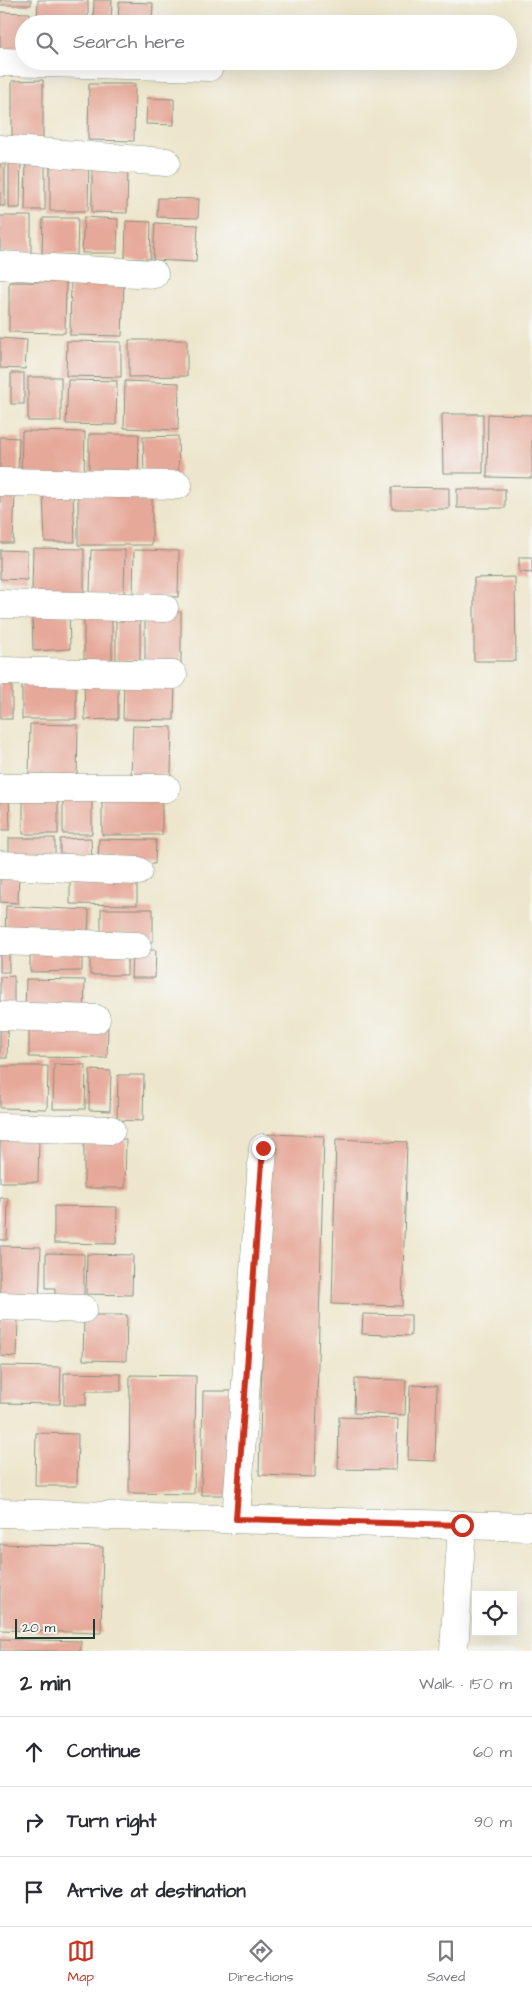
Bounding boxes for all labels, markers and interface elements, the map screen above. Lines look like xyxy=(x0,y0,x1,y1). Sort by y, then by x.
search box xyxy=(15,15,517,70)
icon: search xyxy=(33,29,61,57)
text: Search here xyxy=(73,29,185,56)
route end xyxy=(252,1137,275,1160)
route start xyxy=(451,1514,474,1537)
map controls xyxy=(472,1591,517,1636)
button: locate xyxy=(472,1591,517,1636)
scale bar xyxy=(15,1616,95,1639)
text: 20 m xyxy=(22,1618,55,1638)
text: 2 min xyxy=(20,1669,70,1698)
text: Walk · 150 m xyxy=(419,1673,512,1695)
icon: ahead xyxy=(20,1738,48,1766)
text: Continue xyxy=(67,1738,141,1765)
text: 60 m xyxy=(473,1741,512,1763)
icon: right xyxy=(20,1808,48,1836)
text: Turn right xyxy=(67,1808,156,1835)
text: 90 m xyxy=(474,1811,512,1833)
icon: arrive xyxy=(20,1878,48,1906)
text: Arrive at destination xyxy=(67,1878,246,1905)
tab: Map xyxy=(67,1937,95,1987)
tab: Directions xyxy=(228,1937,293,1987)
tab: Saved xyxy=(427,1937,465,1987)

